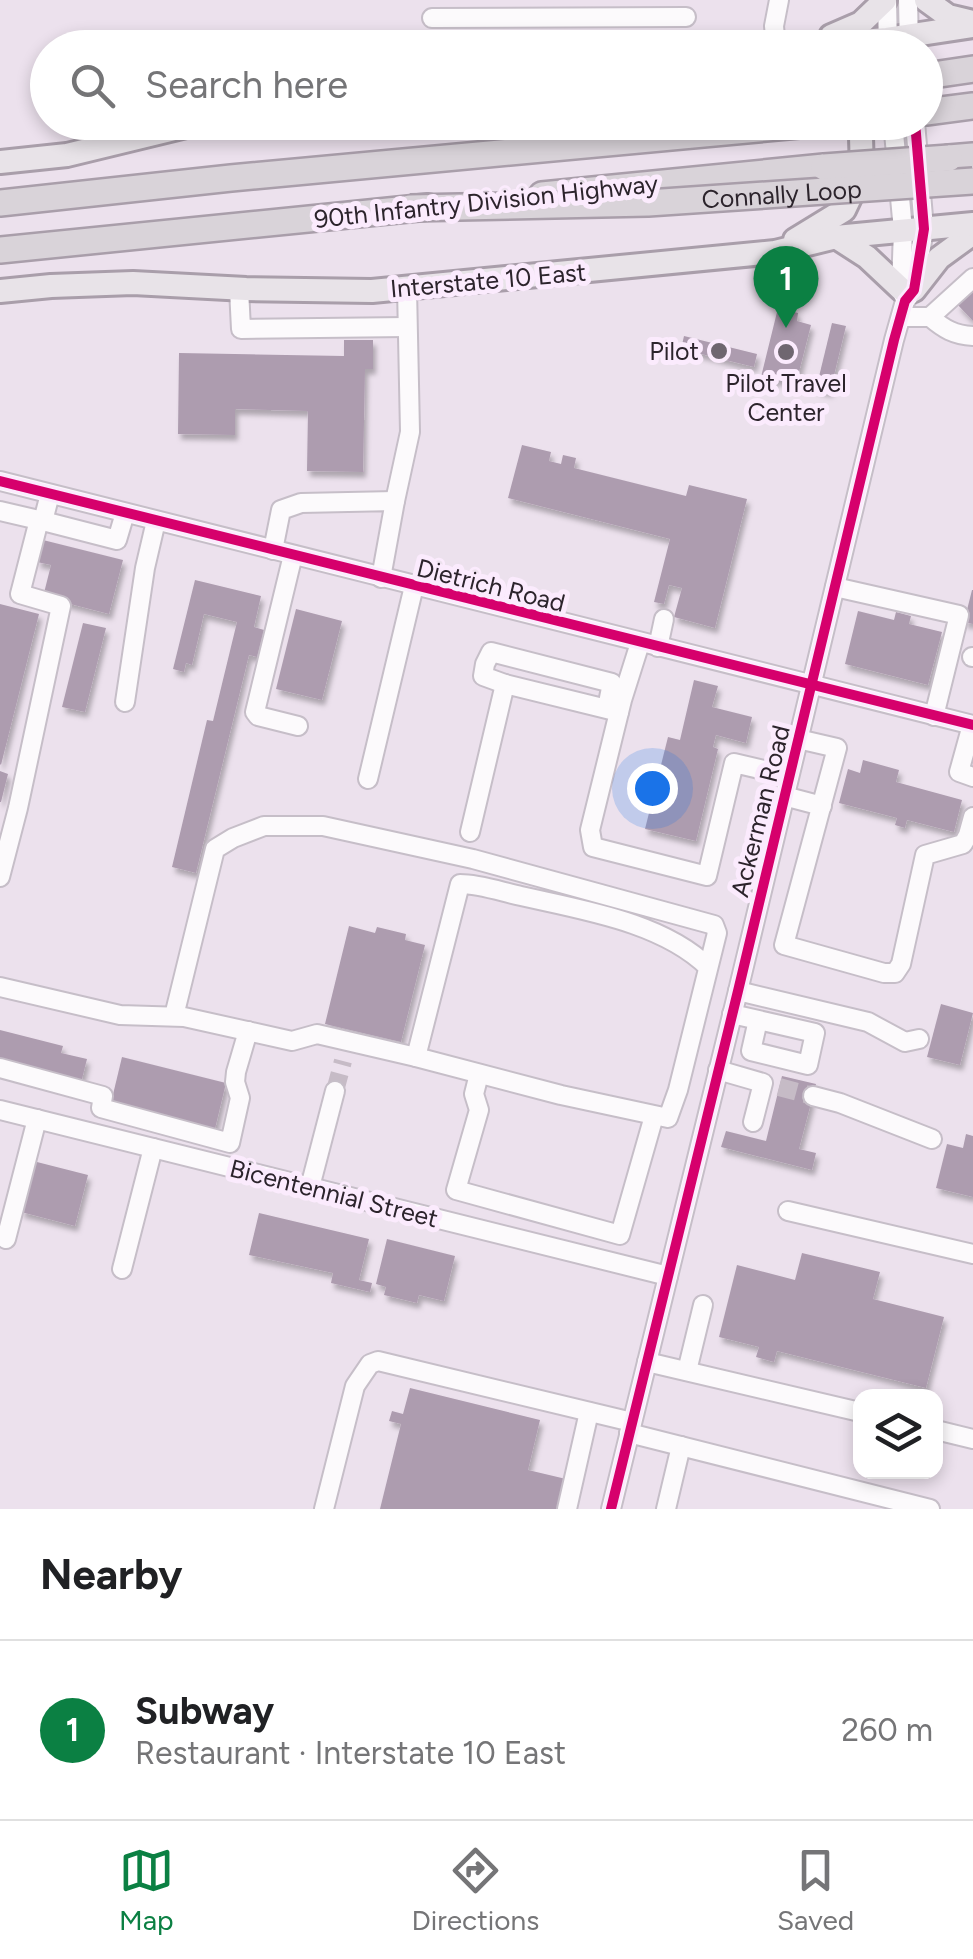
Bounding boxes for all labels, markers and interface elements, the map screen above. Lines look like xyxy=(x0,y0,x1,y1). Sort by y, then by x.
search box xyxy=(30,30,943,140)
icon: search xyxy=(65,58,120,113)
text: Search here xyxy=(145,62,348,108)
street label: 90th Infantry Division Highway xyxy=(313,168,659,234)
street label: Connally Loop xyxy=(701,174,863,214)
pin: 1 xyxy=(754,245,818,328)
street label: Interstate 10 East xyxy=(389,256,587,304)
place label: Pilot xyxy=(649,336,699,366)
marker: Pilot xyxy=(708,340,730,362)
marker: Pilot Travel Center xyxy=(775,341,797,363)
place label: Pilot Travel Center xyxy=(725,368,847,427)
street label: Dietrich Road xyxy=(414,552,568,618)
street label: Ackerman Road xyxy=(724,722,796,900)
your location xyxy=(627,763,678,814)
street label: Bicentennial Street xyxy=(227,1153,441,1233)
map controls xyxy=(853,1389,943,1479)
button: layers xyxy=(853,1389,943,1479)
text: Nearby xyxy=(40,1549,182,1600)
text: Subway xyxy=(135,1688,274,1734)
text: 1 xyxy=(66,1711,79,1749)
text: 260 m xyxy=(841,1711,933,1749)
text: Restaurant · Interstate 10 East xyxy=(135,1734,566,1772)
tab: Map xyxy=(119,1843,174,1937)
tab: Directions xyxy=(412,1843,539,1937)
tab: Saved xyxy=(777,1843,854,1937)

